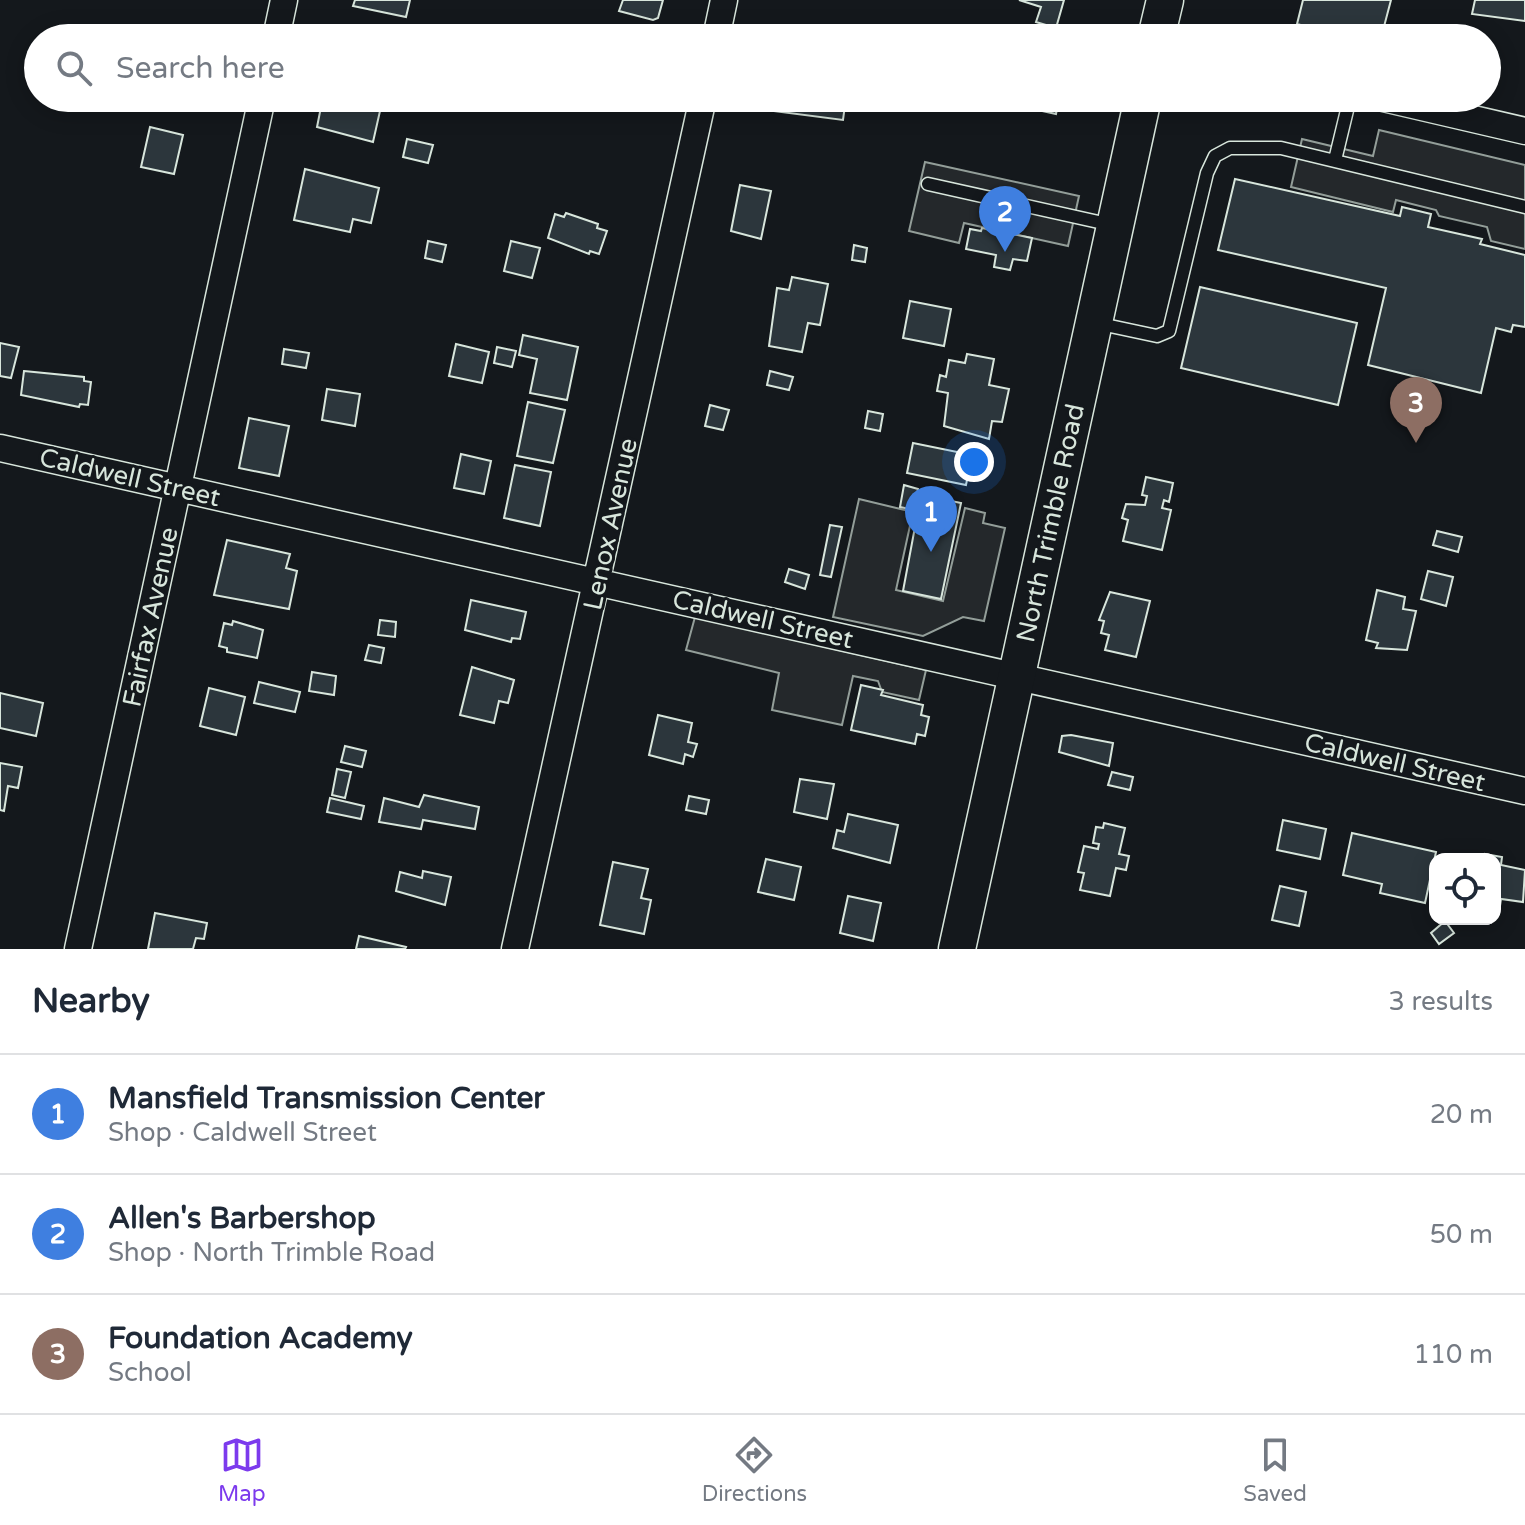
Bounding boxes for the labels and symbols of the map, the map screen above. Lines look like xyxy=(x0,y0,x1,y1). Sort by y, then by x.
pin: 2 xyxy=(979,186,1031,252)
pin: 3 xyxy=(1390,377,1442,443)
street label: North Trimble Road xyxy=(1010,401,1091,645)
street label: Lenox Avenue xyxy=(577,435,644,613)
street label: Caldwell Street xyxy=(36,442,223,513)
your location xyxy=(954,442,994,482)
pin: 1 xyxy=(905,486,957,552)
street label: Fairfax Avenue xyxy=(116,524,185,710)
street label: Caldwell Street xyxy=(669,584,856,655)
street label: Caldwell Street xyxy=(1301,727,1488,798)

